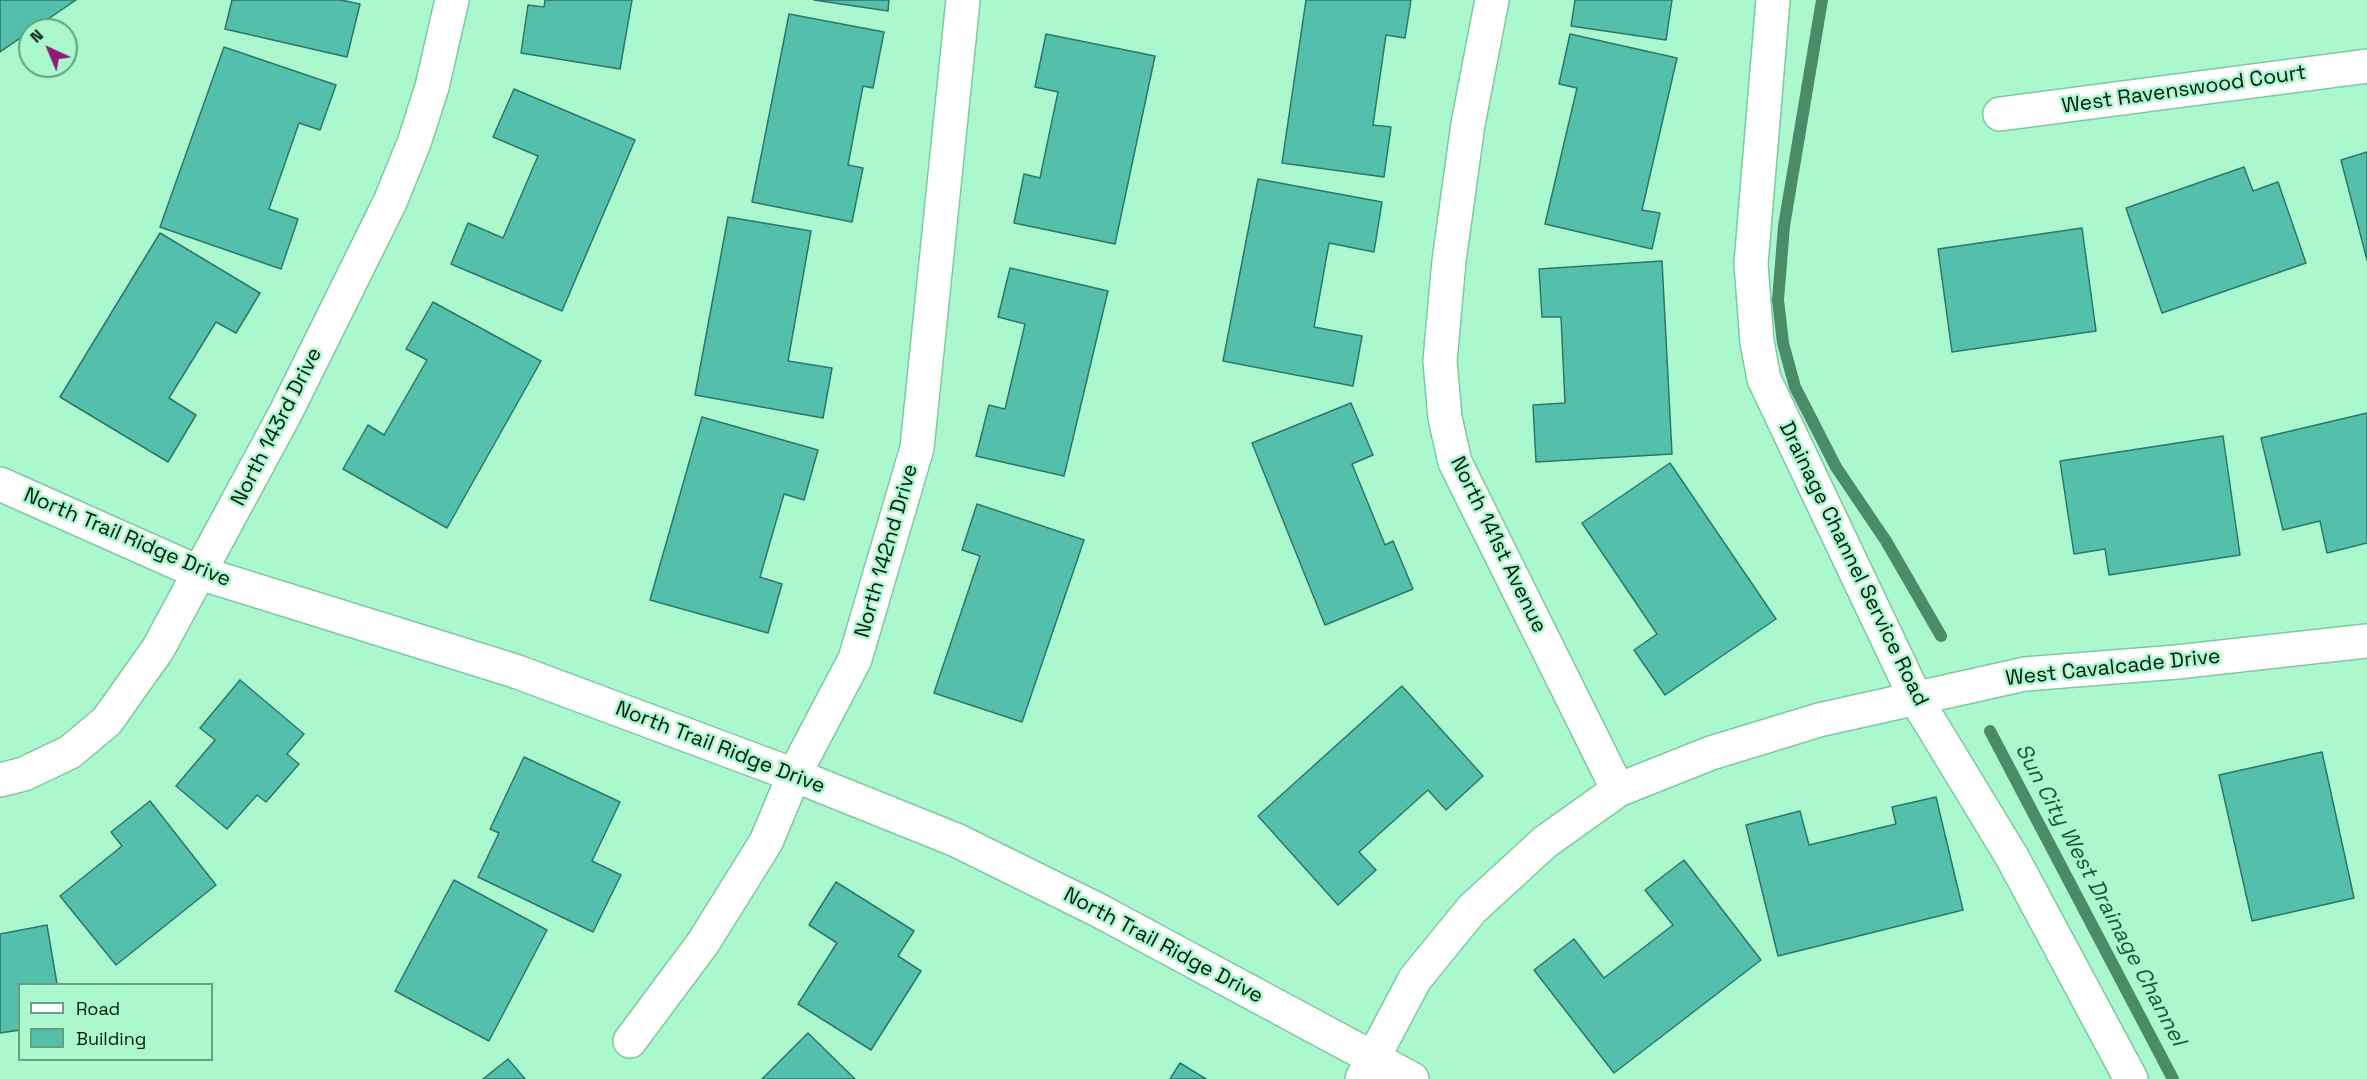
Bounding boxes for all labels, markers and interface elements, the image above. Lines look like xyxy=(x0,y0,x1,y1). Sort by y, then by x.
north arrow xyxy=(18,18,78,78)
text: N xyxy=(25,25,48,47)
street label: West Ravenswood Court xyxy=(2060,60,2308,120)
street label: North 143rd Drive xyxy=(226,344,328,510)
street label: Drainage Channel Service Road xyxy=(1773,418,1933,710)
street label: North 141st Avenue xyxy=(1444,453,1552,637)
street label: North 142nd Drive xyxy=(850,461,924,641)
street label: North Trail Ridge Drive xyxy=(20,483,234,593)
street label: West Cavalcade Drive xyxy=(2004,644,2222,692)
street label: North Trail Ridge Drive xyxy=(612,696,828,800)
water label: Sun City West Drainage Channel xyxy=(2009,739,2191,1051)
street label: North Trail Ridge Drive xyxy=(1059,883,1267,1009)
legend xyxy=(18,983,213,1061)
text: Road xyxy=(76,997,120,1020)
text: Building xyxy=(76,1027,146,1050)

